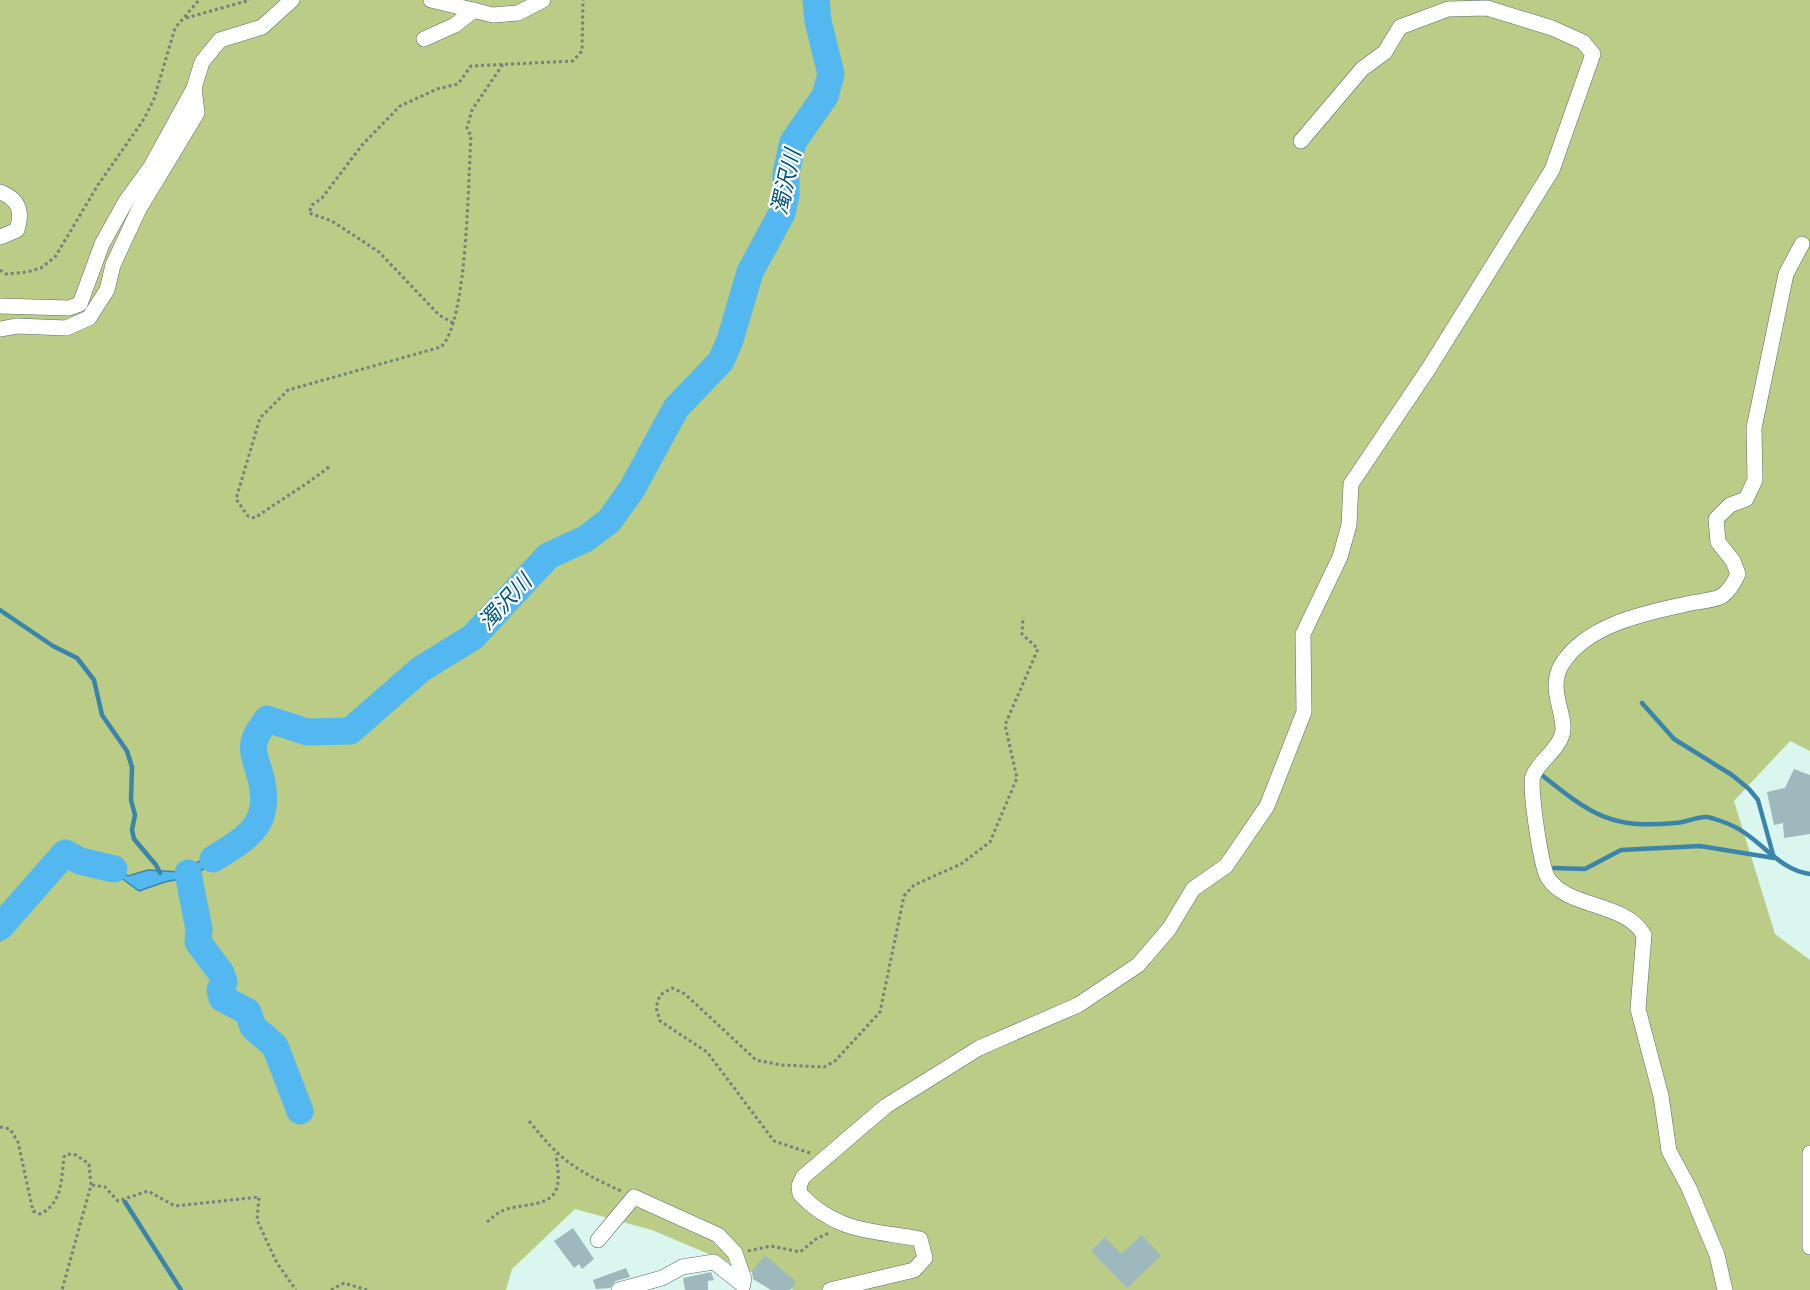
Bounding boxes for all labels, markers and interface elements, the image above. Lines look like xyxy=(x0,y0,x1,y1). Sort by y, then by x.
water label: 濁沢川 xyxy=(765,145,807,217)
water label: 濁沢川 xyxy=(473,567,539,635)

